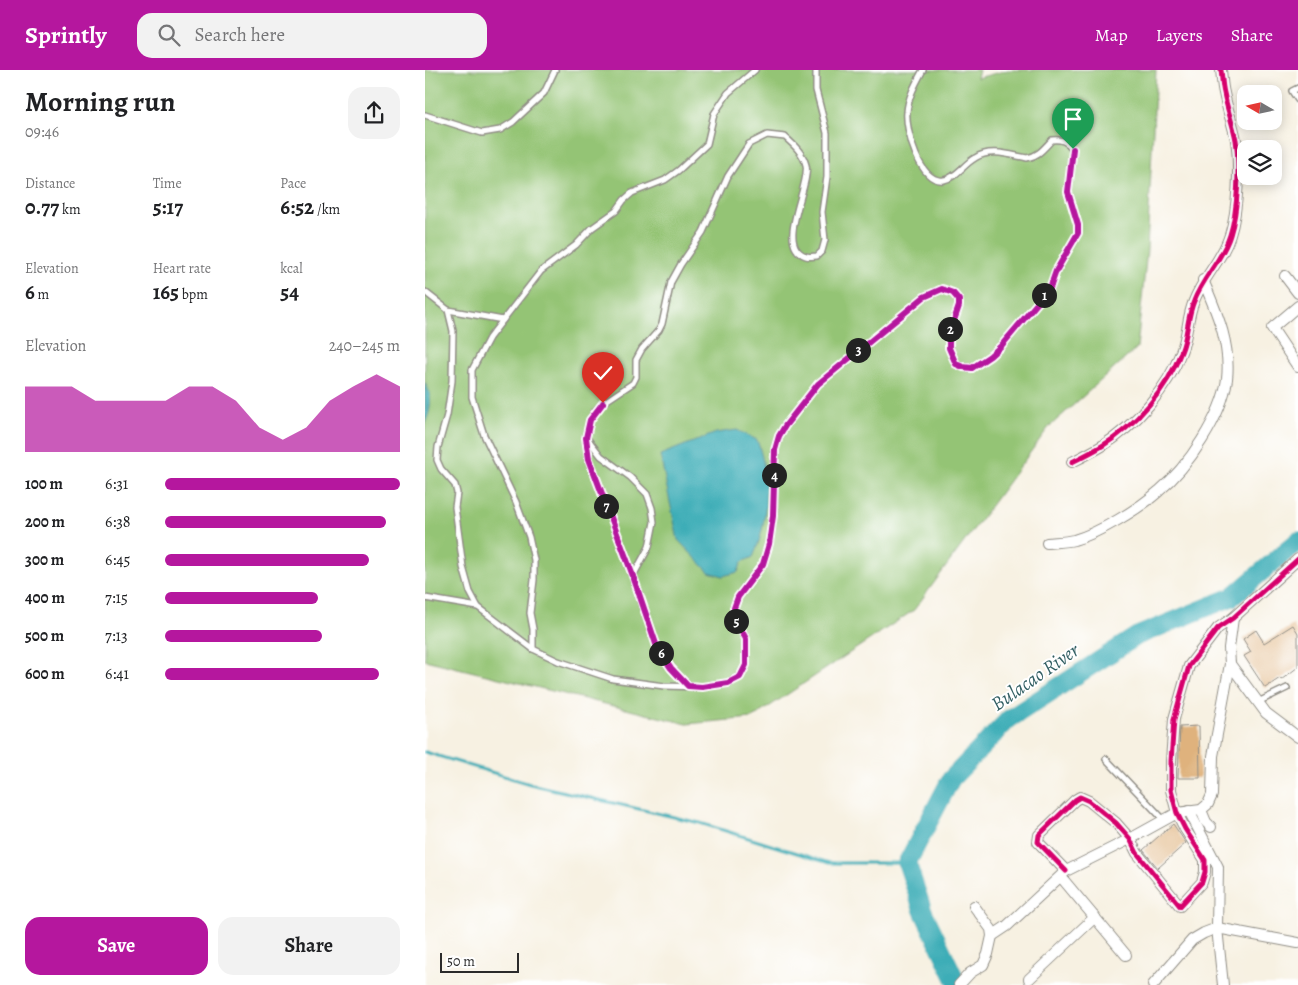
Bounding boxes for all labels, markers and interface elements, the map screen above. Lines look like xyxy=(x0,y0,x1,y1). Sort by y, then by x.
search box xyxy=(137,13,487,58)
text: Sprintly xyxy=(25,19,107,51)
icon: search xyxy=(155,21,183,49)
text: Search here xyxy=(195,22,285,48)
text: Map xyxy=(1095,23,1128,47)
text: Layers xyxy=(1156,23,1203,47)
text: Share xyxy=(1231,23,1273,47)
text: Morning run xyxy=(25,83,175,121)
north arrow xyxy=(1237,85,1283,130)
map controls xyxy=(1237,85,1282,185)
button: share xyxy=(348,87,400,139)
pin xyxy=(1052,98,1094,149)
icon: arrive xyxy=(1059,105,1087,133)
text: 09:46 xyxy=(25,121,59,143)
button: layers xyxy=(1237,140,1282,185)
text: Distance xyxy=(25,174,75,193)
text: Time xyxy=(153,174,182,193)
text: Pace xyxy=(280,174,306,193)
text: 0.77 xyxy=(25,193,59,221)
text: 5:17 xyxy=(153,193,183,221)
text: 6:52 xyxy=(280,193,314,221)
text: km xyxy=(59,200,81,219)
text: /km xyxy=(314,200,340,219)
text: Elevation xyxy=(25,259,79,278)
text: Heart rate xyxy=(153,259,211,278)
text: kcal xyxy=(280,259,303,278)
text: 6 xyxy=(25,278,35,306)
text: 165 xyxy=(153,278,179,306)
text: 54 xyxy=(280,278,299,306)
pin: 1 xyxy=(1031,282,1057,308)
text: m xyxy=(35,285,49,304)
text: bpm xyxy=(179,285,208,304)
text: 1 xyxy=(1042,286,1047,305)
pin: 2 xyxy=(937,316,963,342)
text: 2 xyxy=(947,320,954,339)
text: Elevation xyxy=(25,335,86,357)
text: 240–245 m xyxy=(329,335,400,357)
pin: 3 xyxy=(845,338,871,362)
text: 3 xyxy=(855,341,862,360)
pin xyxy=(582,352,624,403)
icon: check xyxy=(589,359,617,387)
pin: 4 xyxy=(761,462,787,488)
text: 4 xyxy=(771,466,778,485)
text: 100 m xyxy=(25,473,63,495)
text: 6:31 xyxy=(105,473,128,495)
pin: 7 xyxy=(593,494,619,518)
text: 7 xyxy=(604,497,609,516)
text: 200 m xyxy=(25,511,65,533)
text: 6:38 xyxy=(105,511,131,533)
text: 300 m xyxy=(25,549,64,571)
text: 6:45 xyxy=(105,549,130,571)
text: 400 m xyxy=(25,587,65,609)
text: 7:15 xyxy=(105,587,128,609)
pin: 5 xyxy=(723,608,749,634)
text: 5 xyxy=(734,612,739,631)
text: 500 m xyxy=(25,625,64,647)
text: 7:13 xyxy=(105,625,128,647)
water label: Bulacao River xyxy=(986,636,1085,717)
pin: 6 xyxy=(649,640,673,666)
text: 6 xyxy=(658,644,665,663)
text: 600 m xyxy=(25,663,65,685)
text: 6:41 xyxy=(105,663,129,685)
button: Save xyxy=(25,917,208,975)
button: Share xyxy=(218,917,400,975)
scale bar xyxy=(440,950,519,973)
text: 50 m xyxy=(447,952,475,971)

